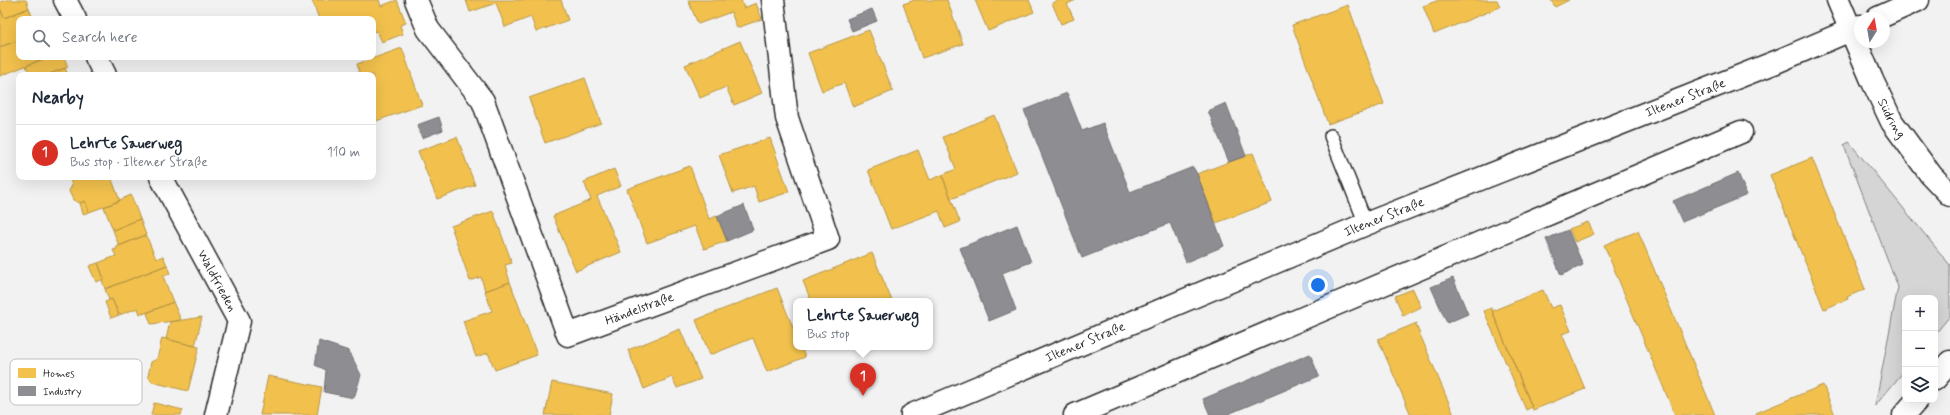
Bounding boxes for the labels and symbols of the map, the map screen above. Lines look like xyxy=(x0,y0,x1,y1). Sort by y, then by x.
north arrow xyxy=(1854,12,1890,48)
street label: Iltener Straße xyxy=(1643,74,1728,121)
street label: Südring xyxy=(1874,96,1910,142)
street label: Iltener Straße xyxy=(1342,193,1427,241)
street label: Waldfrieden xyxy=(194,247,241,315)
your location xyxy=(1308,275,1328,295)
street label: Händelstraße xyxy=(603,288,676,329)
street label: Iltener Straße xyxy=(1043,318,1128,366)
legend xyxy=(10,359,142,405)
pin: 1 xyxy=(850,363,876,396)
text: Homes xyxy=(43,367,75,381)
text: Industry xyxy=(43,385,82,399)

